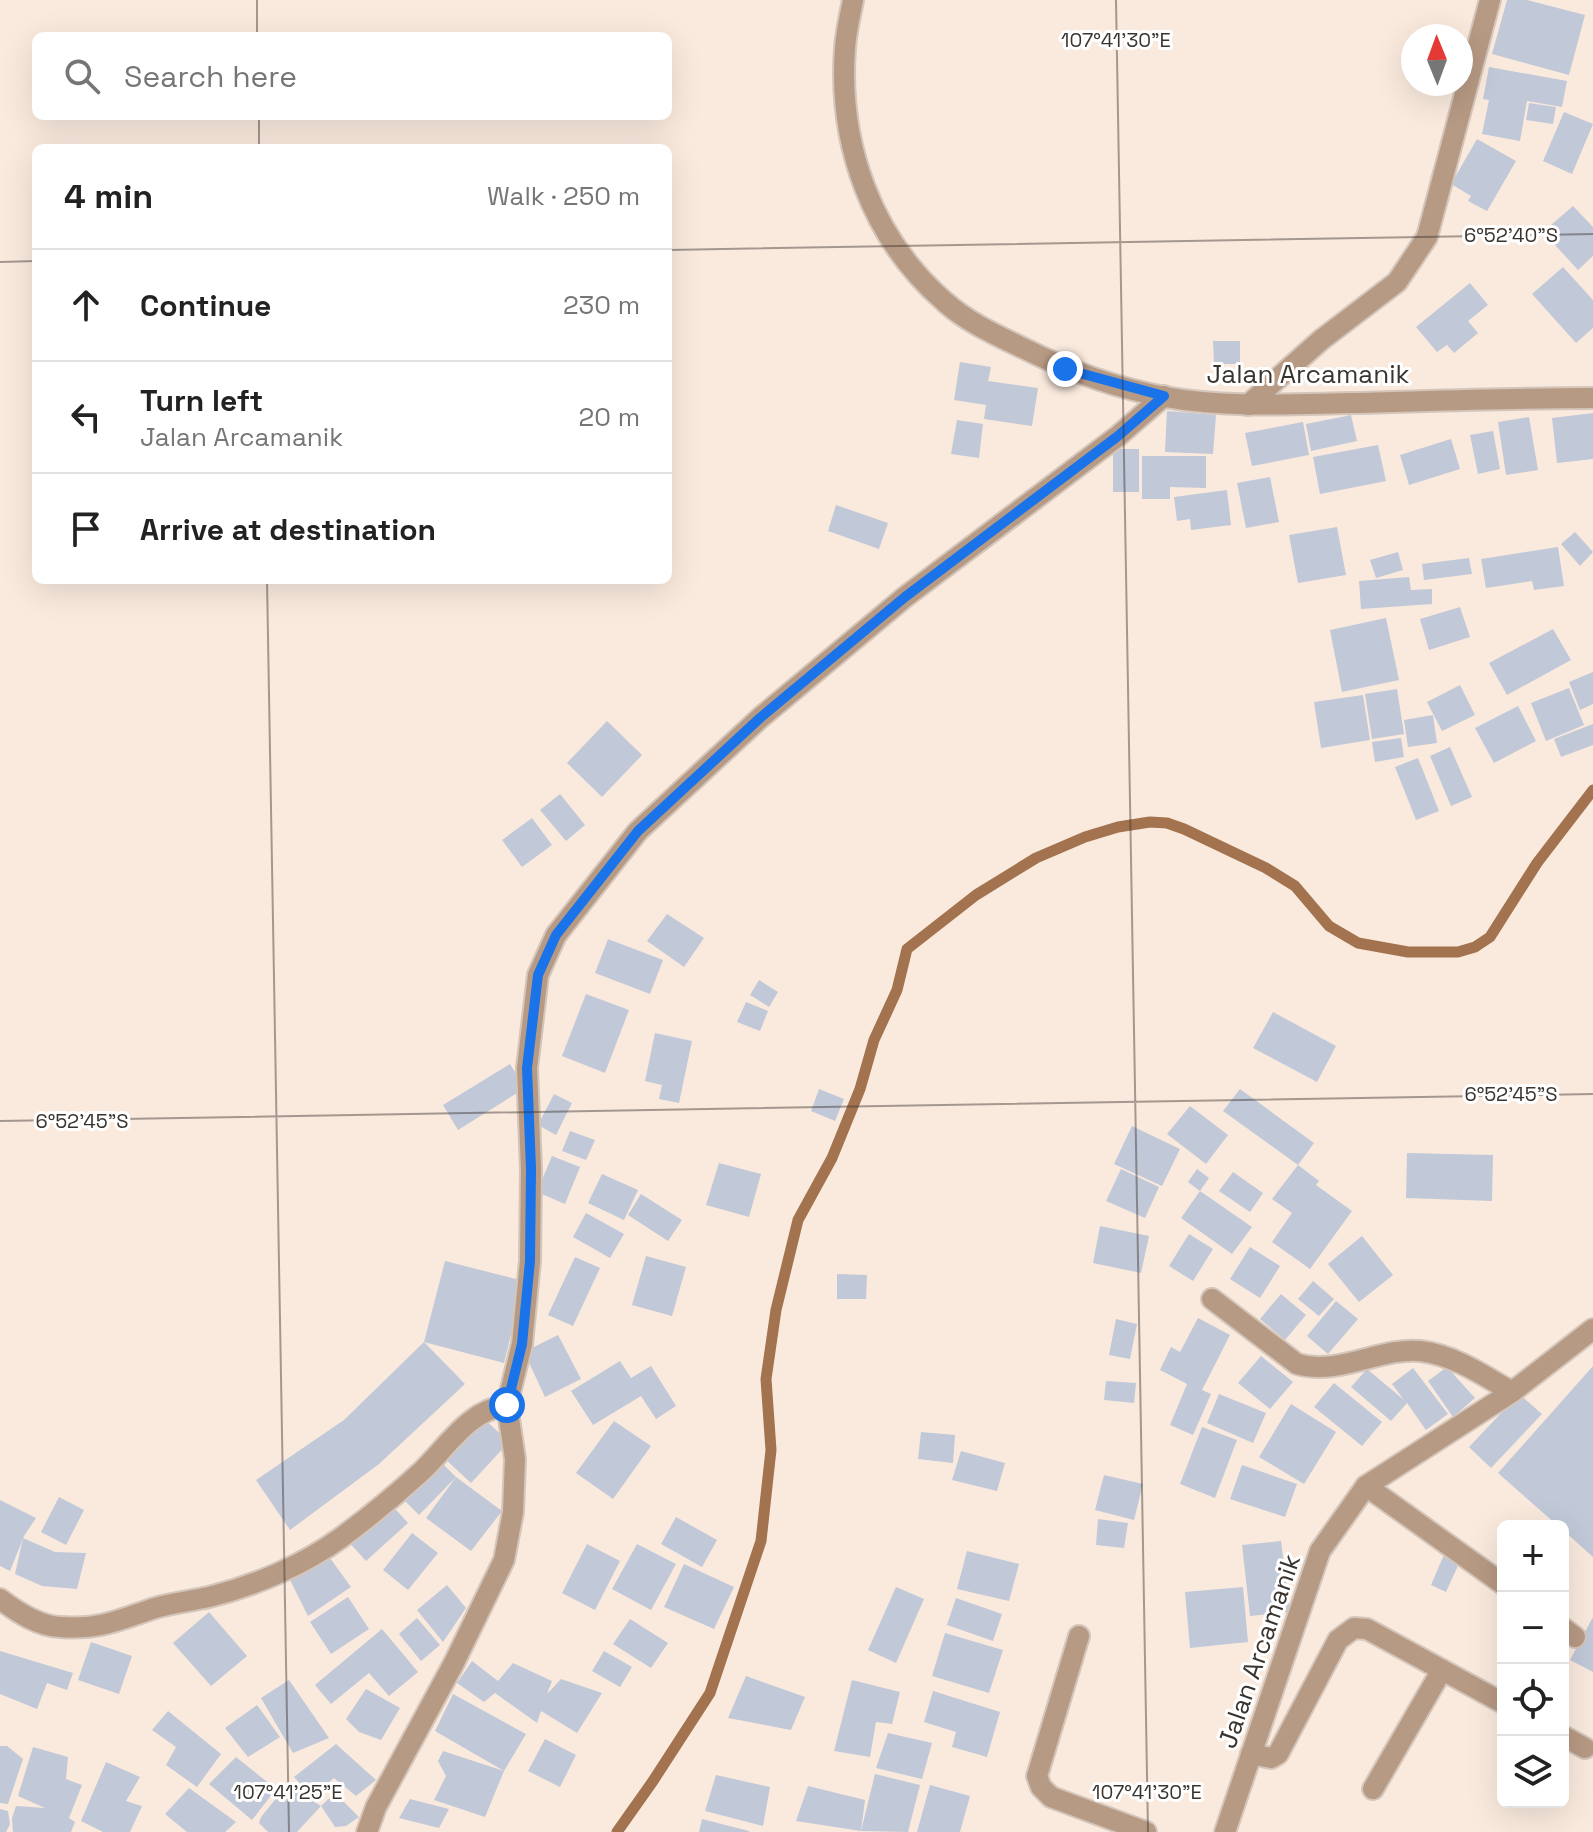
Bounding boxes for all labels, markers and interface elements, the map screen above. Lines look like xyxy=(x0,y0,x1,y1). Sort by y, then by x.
north arrow xyxy=(1401,24,1473,96)
text: 107°41'30"E xyxy=(1061,27,1171,53)
search box xyxy=(32,32,672,120)
icon: search xyxy=(60,54,104,98)
text: Search here xyxy=(124,57,297,96)
text: 4 min xyxy=(64,175,153,218)
text: Walk · 250 m xyxy=(487,179,640,213)
text: 6°52'40"S xyxy=(1464,222,1558,248)
icon: ahead xyxy=(64,283,108,327)
text: Continue xyxy=(140,286,271,325)
text: 230 m xyxy=(563,288,640,322)
route end xyxy=(1047,351,1083,387)
street label: Jalan Arcamanik xyxy=(1206,357,1410,391)
text: Turn left xyxy=(140,381,263,420)
icon: left xyxy=(64,395,108,439)
text: 20 m xyxy=(579,400,640,434)
text: Jalan Arcamanik xyxy=(140,420,343,454)
icon: arrive xyxy=(64,507,108,551)
text: Arrive at destination xyxy=(140,510,436,549)
text: 6°52'45"S xyxy=(1464,1081,1558,1107)
text: 6°52'45"S xyxy=(35,1108,129,1134)
route start xyxy=(489,1387,525,1423)
map controls xyxy=(1497,1520,1569,1808)
button: + xyxy=(1497,1520,1569,1592)
street label: Jalan Arcamanik xyxy=(1210,1549,1308,1753)
button: − xyxy=(1497,1592,1569,1664)
button: locate xyxy=(1497,1664,1569,1736)
button: layers xyxy=(1497,1736,1569,1808)
text: 107°41'25"E xyxy=(234,1779,342,1805)
text: 107°41'30"E xyxy=(1092,1779,1202,1805)

